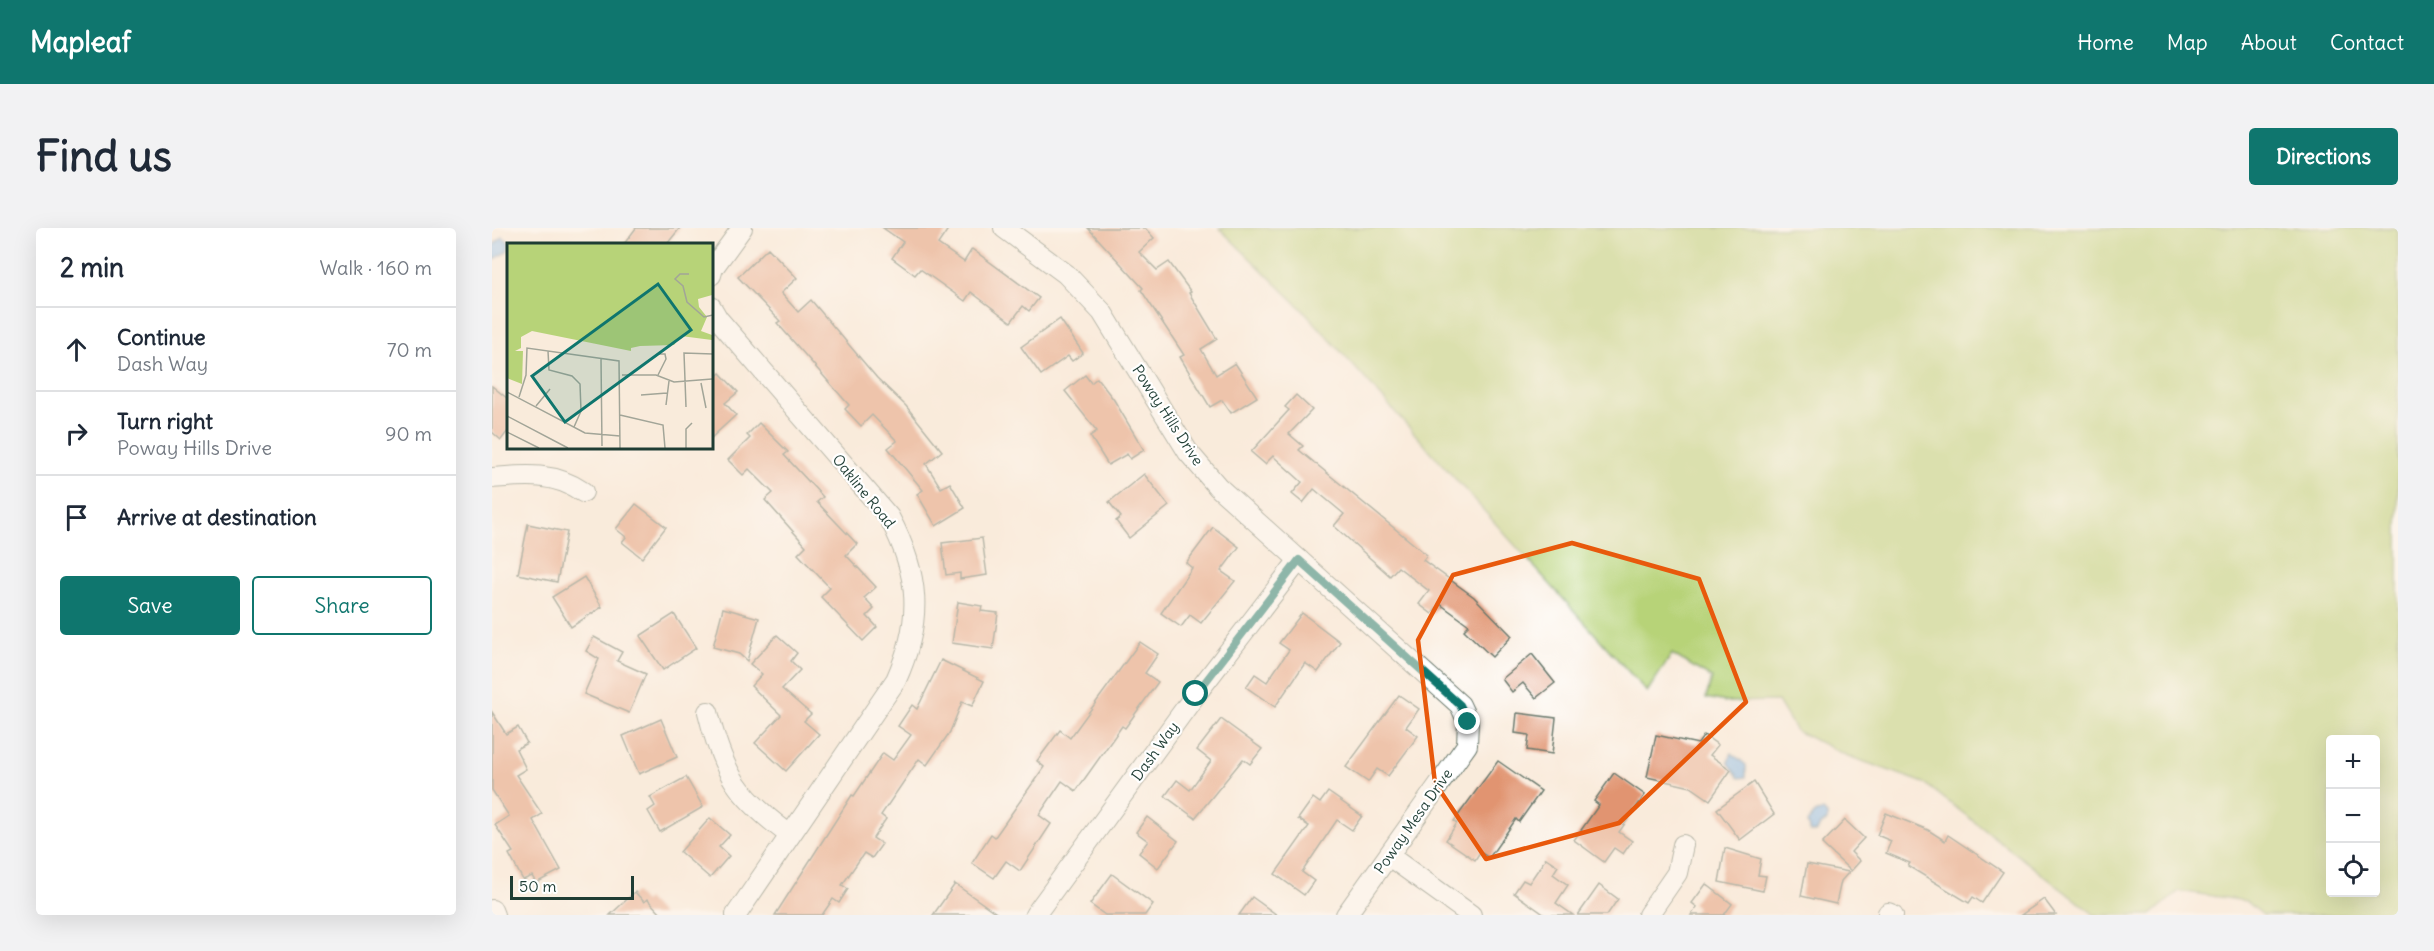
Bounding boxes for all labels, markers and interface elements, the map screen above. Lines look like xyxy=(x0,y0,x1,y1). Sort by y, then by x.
text: Mapleaf xyxy=(30,24,131,60)
text: Home xyxy=(2077,29,2134,56)
text: Map xyxy=(2167,29,2208,56)
text: About xyxy=(2241,29,2297,56)
text: Contact xyxy=(2330,29,2404,56)
button: Directions xyxy=(2249,128,2398,185)
text: Find us xyxy=(36,130,172,182)
inset map xyxy=(507,243,712,448)
text: 2 min xyxy=(60,251,124,284)
text: Walk · 160 m xyxy=(319,255,432,280)
text: Continue xyxy=(117,323,206,351)
icon: ahead xyxy=(60,333,93,366)
text: 70 m xyxy=(387,337,432,362)
text: Dash Way xyxy=(117,351,208,376)
street label: Poway Hills Drive xyxy=(1128,361,1208,469)
text: Turn right xyxy=(117,407,213,435)
icon: right xyxy=(60,417,93,450)
text: 90 m xyxy=(385,421,432,446)
text: Poway Hills Drive xyxy=(117,435,272,460)
street label: Oakline Road xyxy=(828,450,900,532)
icon: arrive xyxy=(60,501,93,534)
text: Arrive at destination xyxy=(117,503,317,531)
button: Save xyxy=(60,576,240,635)
button: Share xyxy=(252,576,432,635)
route start xyxy=(1182,680,1208,706)
route end xyxy=(1454,708,1480,734)
street label: Dash Way xyxy=(1127,718,1183,784)
map controls xyxy=(2326,735,2380,897)
button: + xyxy=(2326,735,2380,789)
street label: Poway Mesa Drive xyxy=(1370,765,1456,877)
button: − xyxy=(2326,789,2380,843)
button: locate xyxy=(2326,843,2380,897)
scale bar xyxy=(510,873,634,900)
text: 50 m xyxy=(519,876,557,896)

